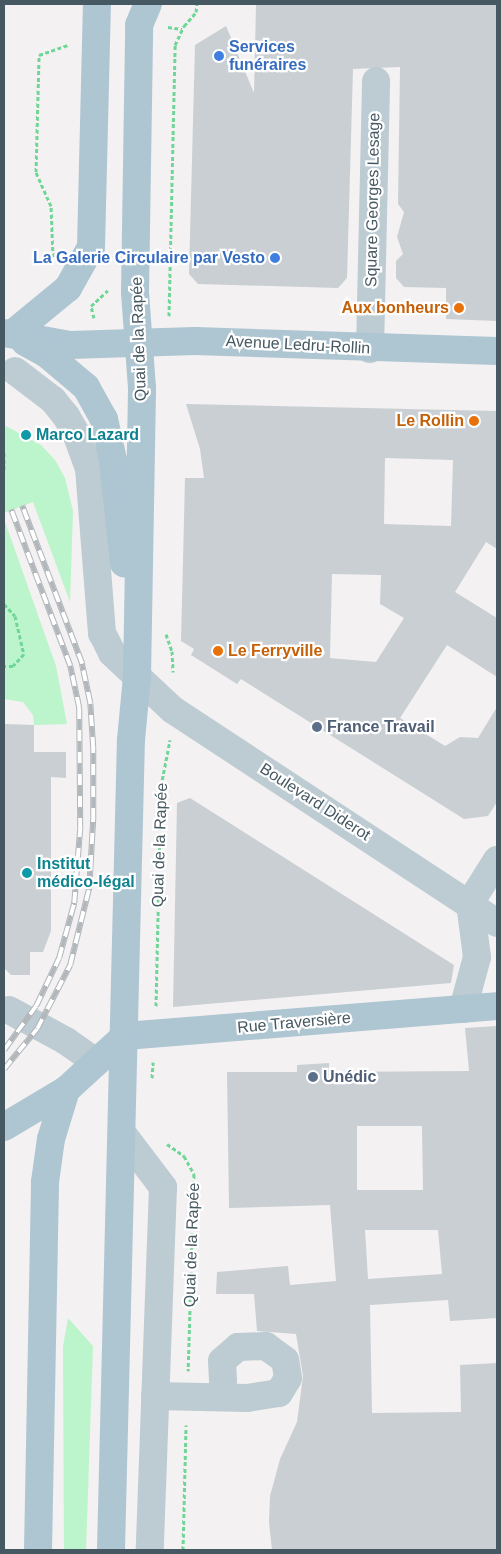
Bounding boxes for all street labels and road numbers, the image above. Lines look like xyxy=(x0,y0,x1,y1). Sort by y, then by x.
street label: Square Georges Lesage xyxy=(362,113,384,287)
street label: Quai de la Rapée xyxy=(127,276,151,402)
street label: Avenue Ledru-Rollin xyxy=(225,332,371,358)
street label: Boulevard Diderot xyxy=(256,759,374,845)
street label: Quai de la Rapée xyxy=(148,782,172,908)
street label: Rue Traversière xyxy=(236,1008,352,1038)
street label: Quai de la Rapée xyxy=(180,1182,204,1308)

